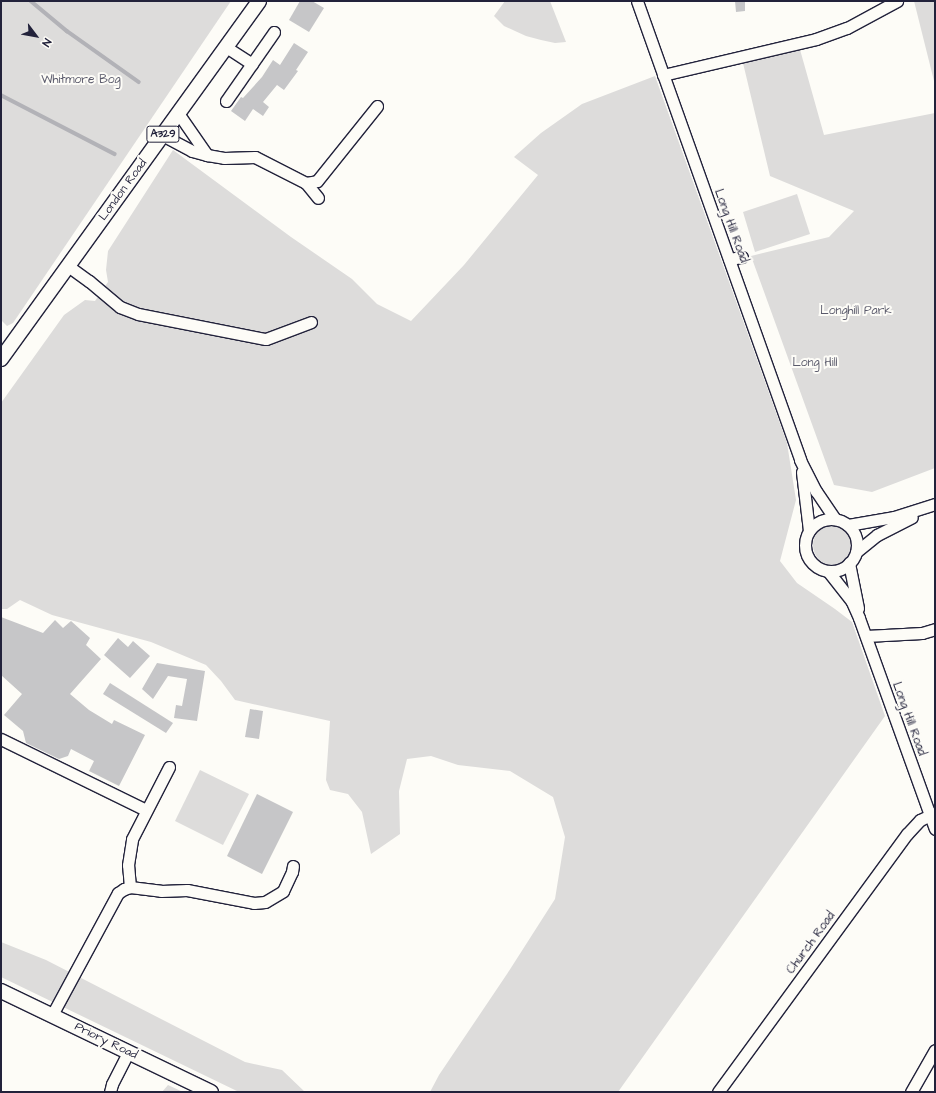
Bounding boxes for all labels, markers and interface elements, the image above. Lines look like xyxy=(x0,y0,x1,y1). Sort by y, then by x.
north arrow xyxy=(16,16,56,56)
text: N xyxy=(38,36,55,50)
park label: Whitmore Bog xyxy=(41,73,121,87)
road number: A329 xyxy=(146,125,180,143)
street label: London Road xyxy=(96,157,150,223)
street label: Long Hill Road xyxy=(711,187,751,265)
park label: Longhill Park xyxy=(820,304,892,318)
park label: Long Hill xyxy=(793,356,837,370)
street label: Long Hill Road xyxy=(889,680,929,758)
street label: Church Road xyxy=(784,909,838,977)
street label: Priory Road xyxy=(72,1020,140,1062)

